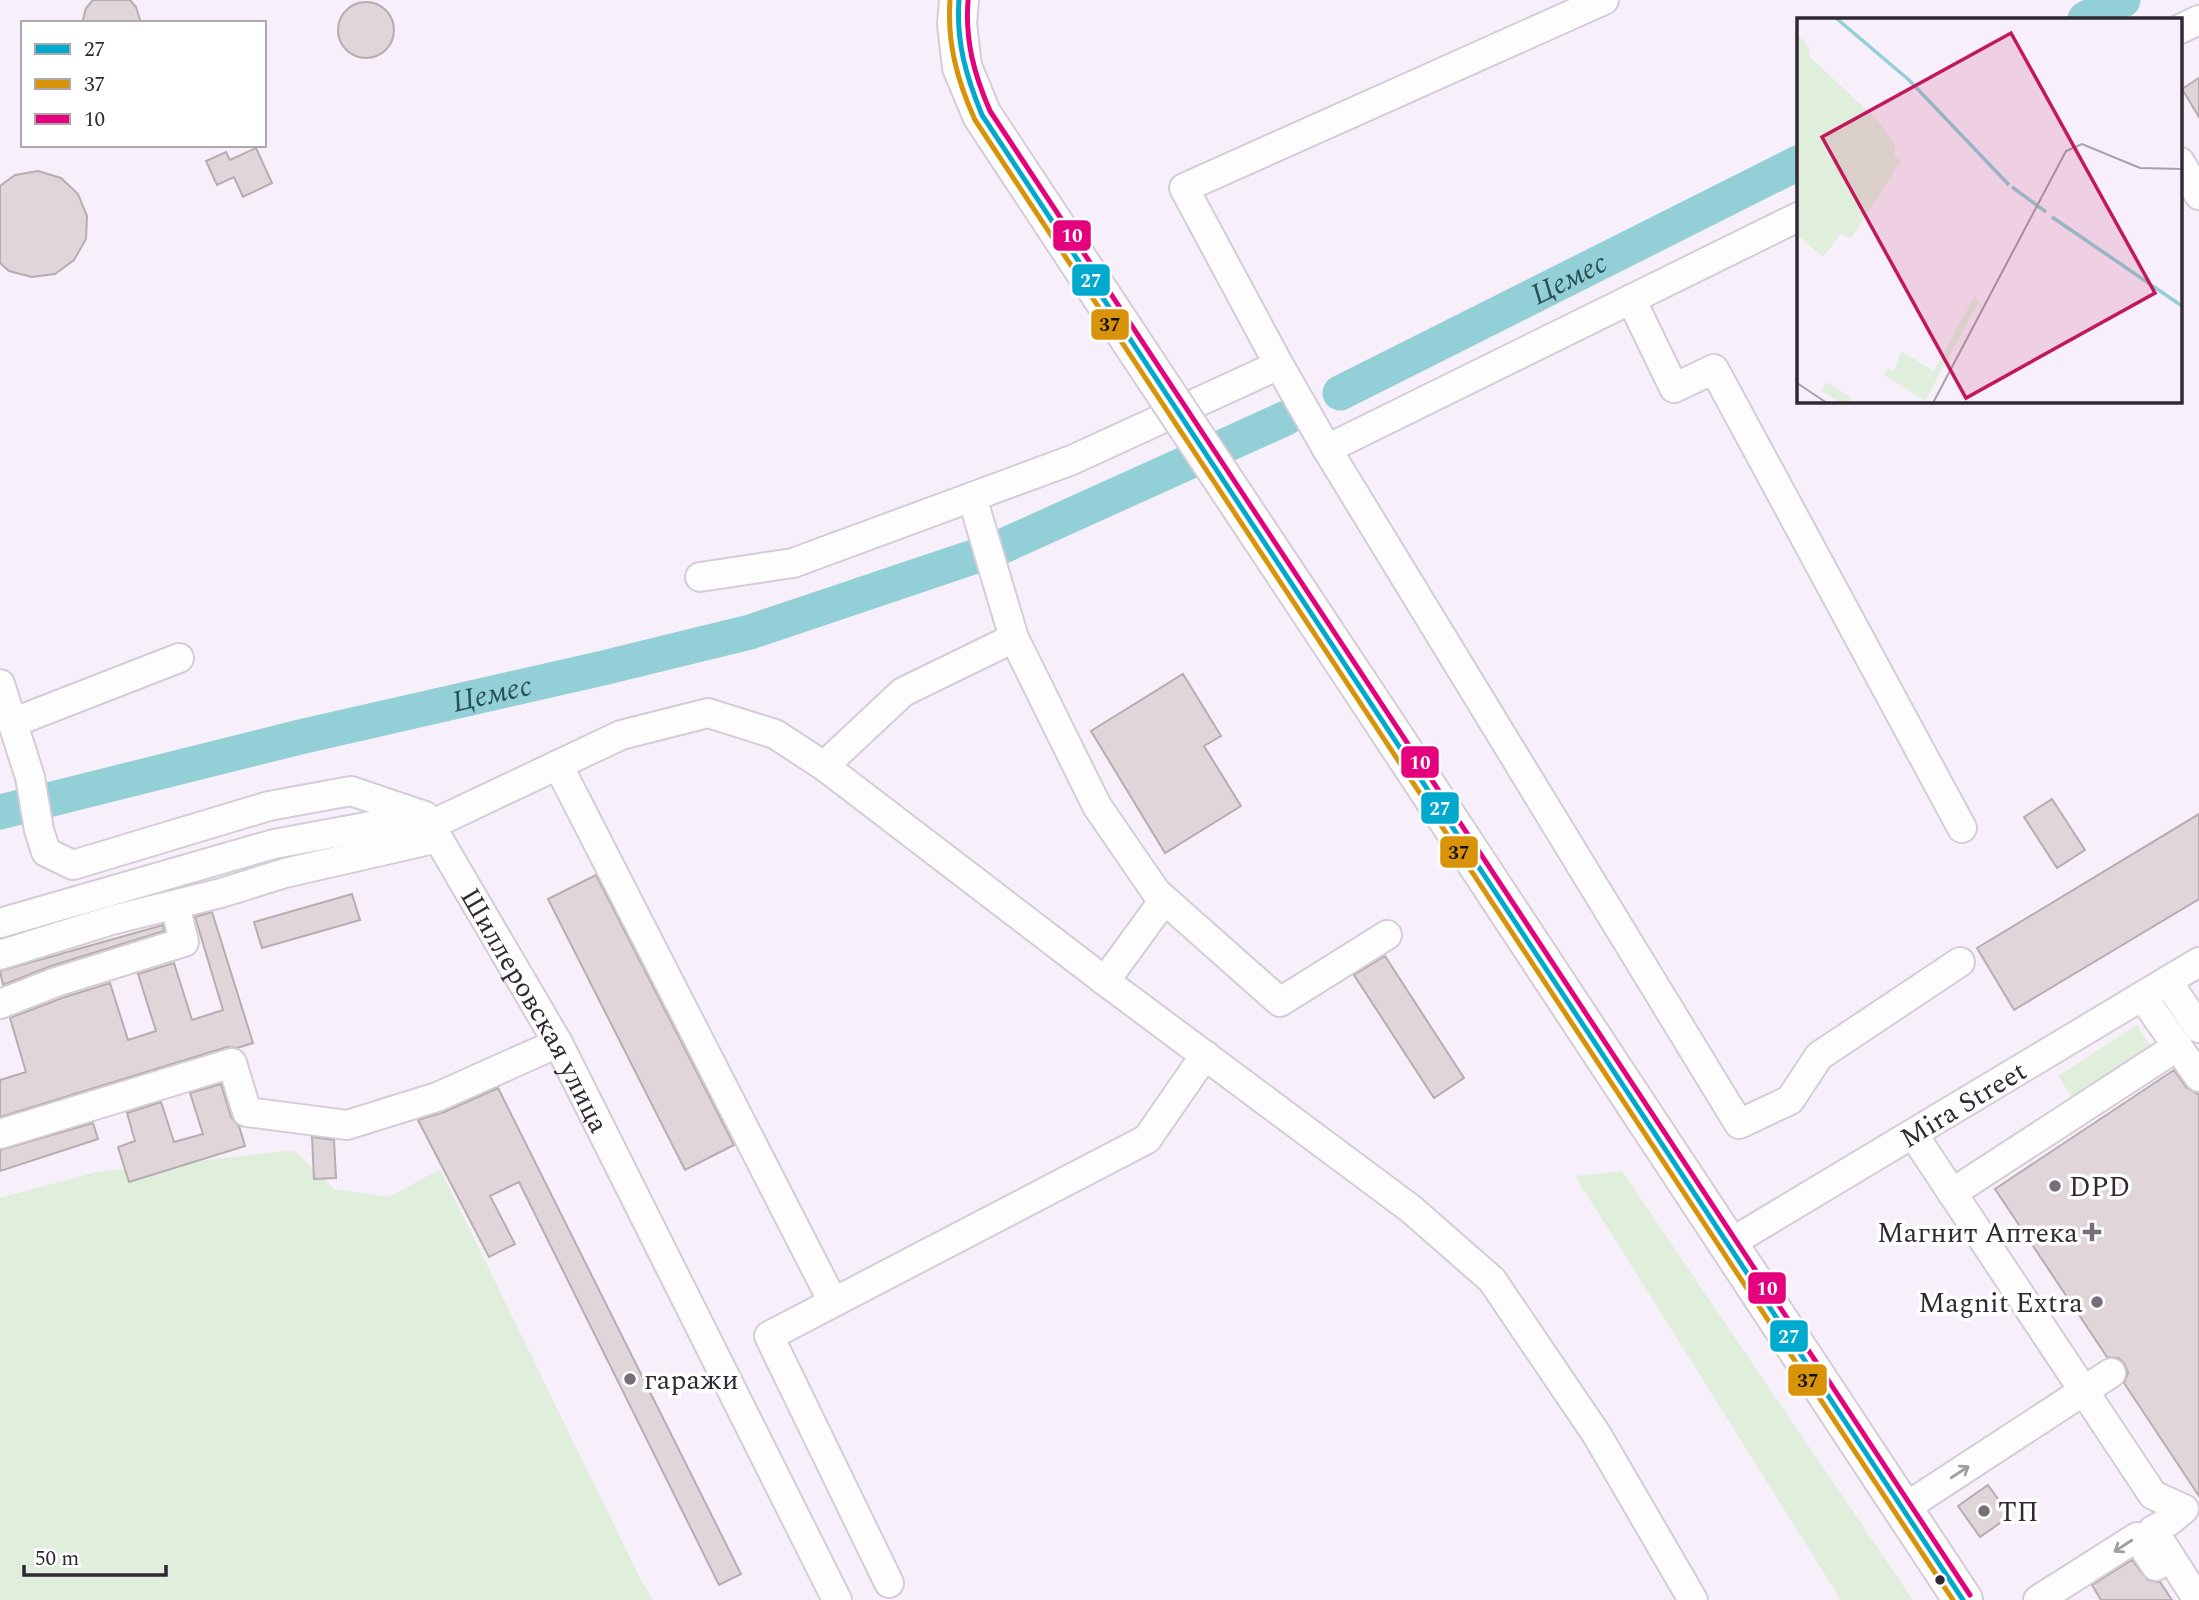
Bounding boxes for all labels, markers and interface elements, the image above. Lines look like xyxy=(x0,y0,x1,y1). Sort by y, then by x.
inset map xyxy=(1797,18,2182,402)
legend xyxy=(21,21,266,147)
text: 27 xyxy=(84,34,105,66)
text: 37 xyxy=(84,69,105,101)
text: 10 xyxy=(84,104,105,136)
line badge: 10 xyxy=(1052,219,1092,252)
text: 10 xyxy=(1061,222,1083,251)
water label: Цемес xyxy=(1523,240,1616,318)
line badge: 27 xyxy=(1071,263,1111,297)
text: 27 xyxy=(1080,267,1102,296)
line badge: 37 xyxy=(1090,308,1130,341)
text: 37 xyxy=(1099,311,1121,340)
water label: Цемес xyxy=(448,663,537,726)
line badge: 10 xyxy=(1400,745,1440,779)
text: 10 xyxy=(1409,749,1431,778)
line badge: 27 xyxy=(1420,791,1460,825)
text: 27 xyxy=(1429,795,1451,824)
line badge: 37 xyxy=(1439,835,1479,869)
text: 37 xyxy=(1448,839,1470,868)
street label: Шиллеровская улица xyxy=(448,880,620,1141)
street label: Mira Street xyxy=(1892,1050,2035,1160)
place label: DPD xyxy=(2069,1166,2130,1209)
marker: DPD xyxy=(2047,1178,2063,1194)
place label: Магнит Аптека xyxy=(1877,1212,2078,1255)
marker: Магнит Аптека xyxy=(2084,1224,2100,1240)
line badge: 10 xyxy=(1747,1271,1787,1305)
text: 10 xyxy=(1756,1275,1778,1304)
place label: Magnit Extra xyxy=(1918,1282,2083,1325)
marker: Magnit Extra xyxy=(2089,1294,2105,1310)
line badge: 27 xyxy=(1769,1319,1809,1353)
text: 27 xyxy=(1778,1323,1800,1352)
place label: гаражи xyxy=(644,1359,739,1402)
line badge: 37 xyxy=(1787,1363,1828,1397)
text: 37 xyxy=(1797,1367,1819,1396)
marker: гаражи xyxy=(622,1371,638,1387)
one-way arrow xyxy=(1950,1465,1970,1479)
place label: ТП xyxy=(1998,1491,2039,1534)
marker: ТП xyxy=(1976,1503,1992,1519)
scale bar xyxy=(24,1534,166,1578)
one-way arrow xyxy=(2113,1539,2133,1553)
text: 50 m xyxy=(35,1543,79,1575)
unlabelled marker xyxy=(1933,1573,1947,1587)

